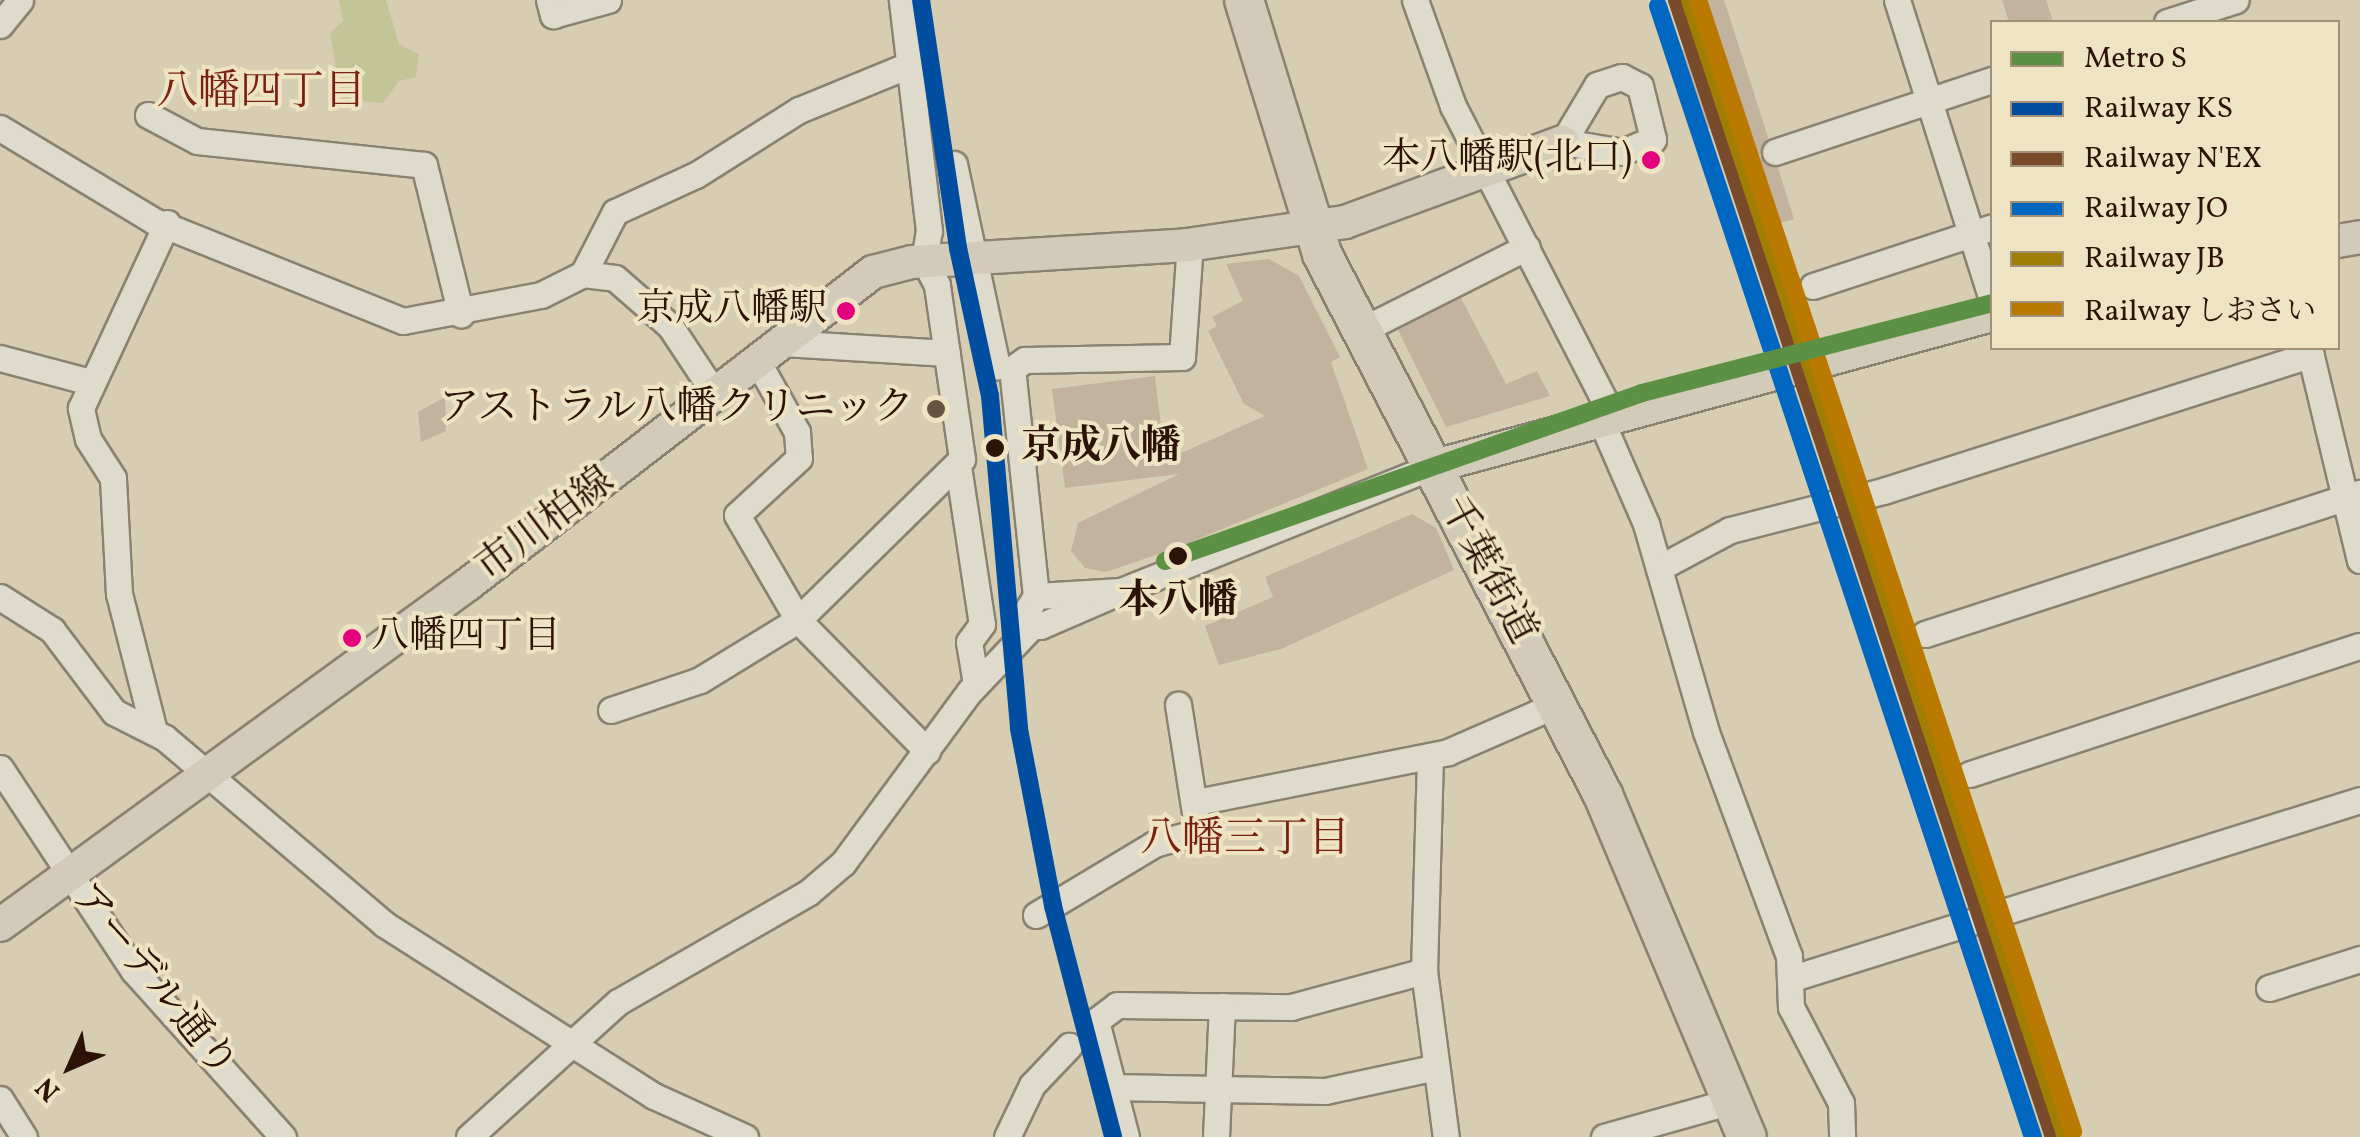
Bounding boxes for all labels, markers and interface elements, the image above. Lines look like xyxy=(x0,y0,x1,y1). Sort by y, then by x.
legend xyxy=(1990,20,2340,350)
text: Metro S xyxy=(2084,38,2187,80)
district label: 八幡四丁目 xyxy=(156,69,366,119)
text: Railway KS xyxy=(2084,88,2233,130)
place label: 本八幡駅(北口) xyxy=(1382,137,1632,183)
text: Railway N'EX xyxy=(2084,138,2262,180)
marker: 本八幡駅(北口) xyxy=(1641,150,1661,170)
text: Railway JO xyxy=(2084,188,2228,230)
text: Railway JB xyxy=(2084,238,2225,280)
place label: 京成八幡駅 xyxy=(637,288,827,334)
text: Railway しおさい xyxy=(2084,291,2316,333)
marker: 京成八幡駅 xyxy=(836,301,856,321)
place label: アストラル八幡クリニック xyxy=(434,385,914,433)
marker: アストラル八幡クリニック xyxy=(923,396,949,422)
place label: 京成八幡 xyxy=(1021,424,1181,472)
marker: 京成八幡 xyxy=(978,431,1012,465)
street label: 市川柏線 xyxy=(468,458,624,592)
street label: 千葉街道 xyxy=(1428,489,1546,653)
marker: 本八幡 xyxy=(1161,539,1195,573)
place label: 本八幡 xyxy=(1118,578,1238,626)
place label: 八幡四丁目 xyxy=(371,615,561,661)
marker: 八幡四丁目 xyxy=(342,628,362,648)
district label: 八幡三丁目 xyxy=(1140,816,1350,866)
street label: アーデル通り xyxy=(59,873,247,1089)
north arrow xyxy=(20,1017,120,1117)
text: N xyxy=(27,1068,69,1110)

